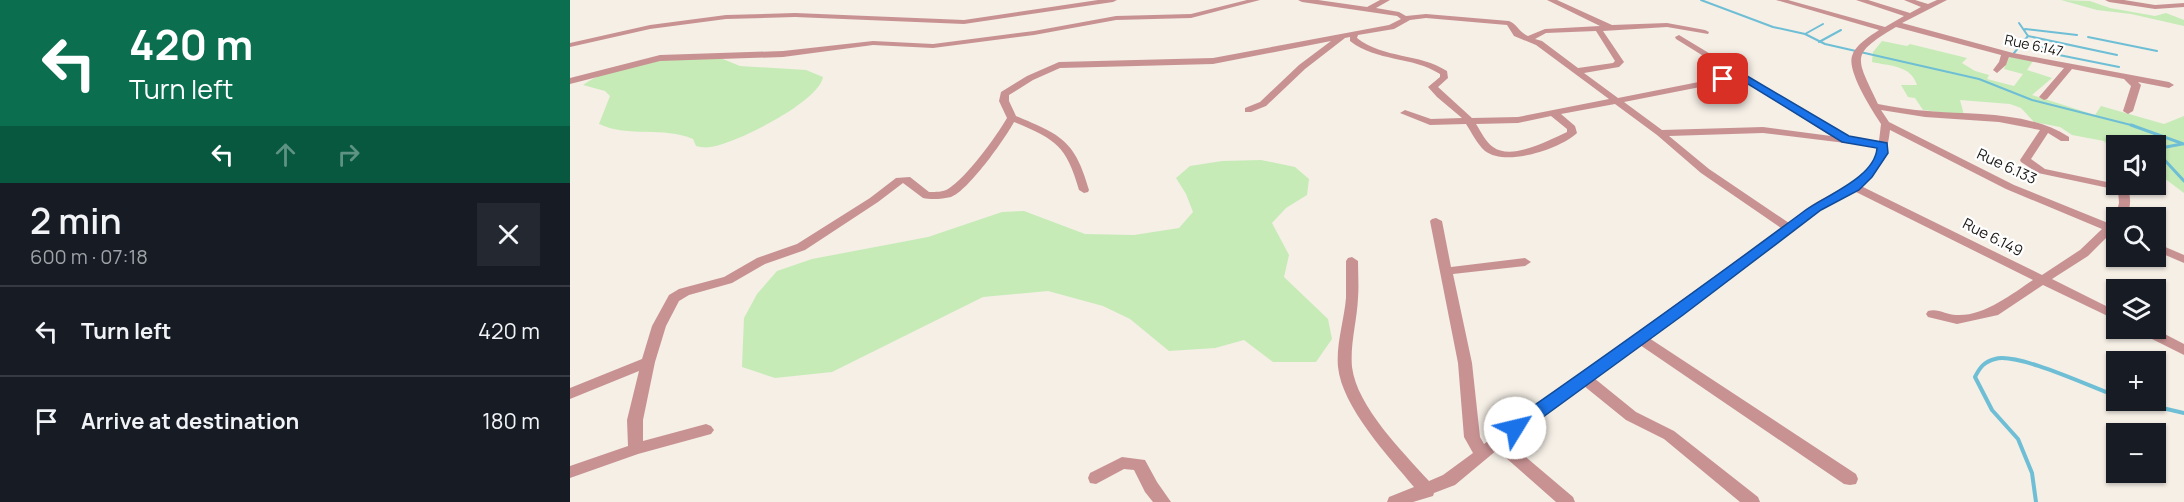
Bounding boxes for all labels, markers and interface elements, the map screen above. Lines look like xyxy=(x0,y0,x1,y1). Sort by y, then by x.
text: 420 m xyxy=(129,15,253,73)
icon: left xyxy=(30,24,108,102)
street label: Rue 6.147 xyxy=(2003,30,2065,60)
pin xyxy=(1697,53,1748,104)
icon: arrive xyxy=(1706,62,1739,95)
text: Turn left xyxy=(129,70,233,107)
map controls xyxy=(2106,135,2166,483)
button: sound xyxy=(2106,135,2166,195)
icon: left xyxy=(206,138,239,171)
icon: ahead xyxy=(269,138,302,171)
icon: right xyxy=(332,138,365,171)
street label: Rue 6.133 xyxy=(1974,143,2040,189)
text: 2 min xyxy=(30,196,122,245)
button: close xyxy=(477,203,540,266)
button: search xyxy=(2106,207,2166,267)
street label: Rue 6.149 xyxy=(1959,213,2027,261)
text: 600 m · 07:18 xyxy=(30,243,148,270)
button: layers xyxy=(2106,279,2166,339)
icon: left xyxy=(30,315,63,348)
text: Turn left xyxy=(81,316,171,346)
text: 420 m xyxy=(478,316,540,346)
button: + xyxy=(2106,351,2166,411)
position arrow xyxy=(1483,396,1547,460)
icon: arrive xyxy=(30,405,63,438)
text: Arrive at destination xyxy=(81,406,299,436)
text: 180 m xyxy=(482,406,540,436)
button: − xyxy=(2106,423,2166,483)

